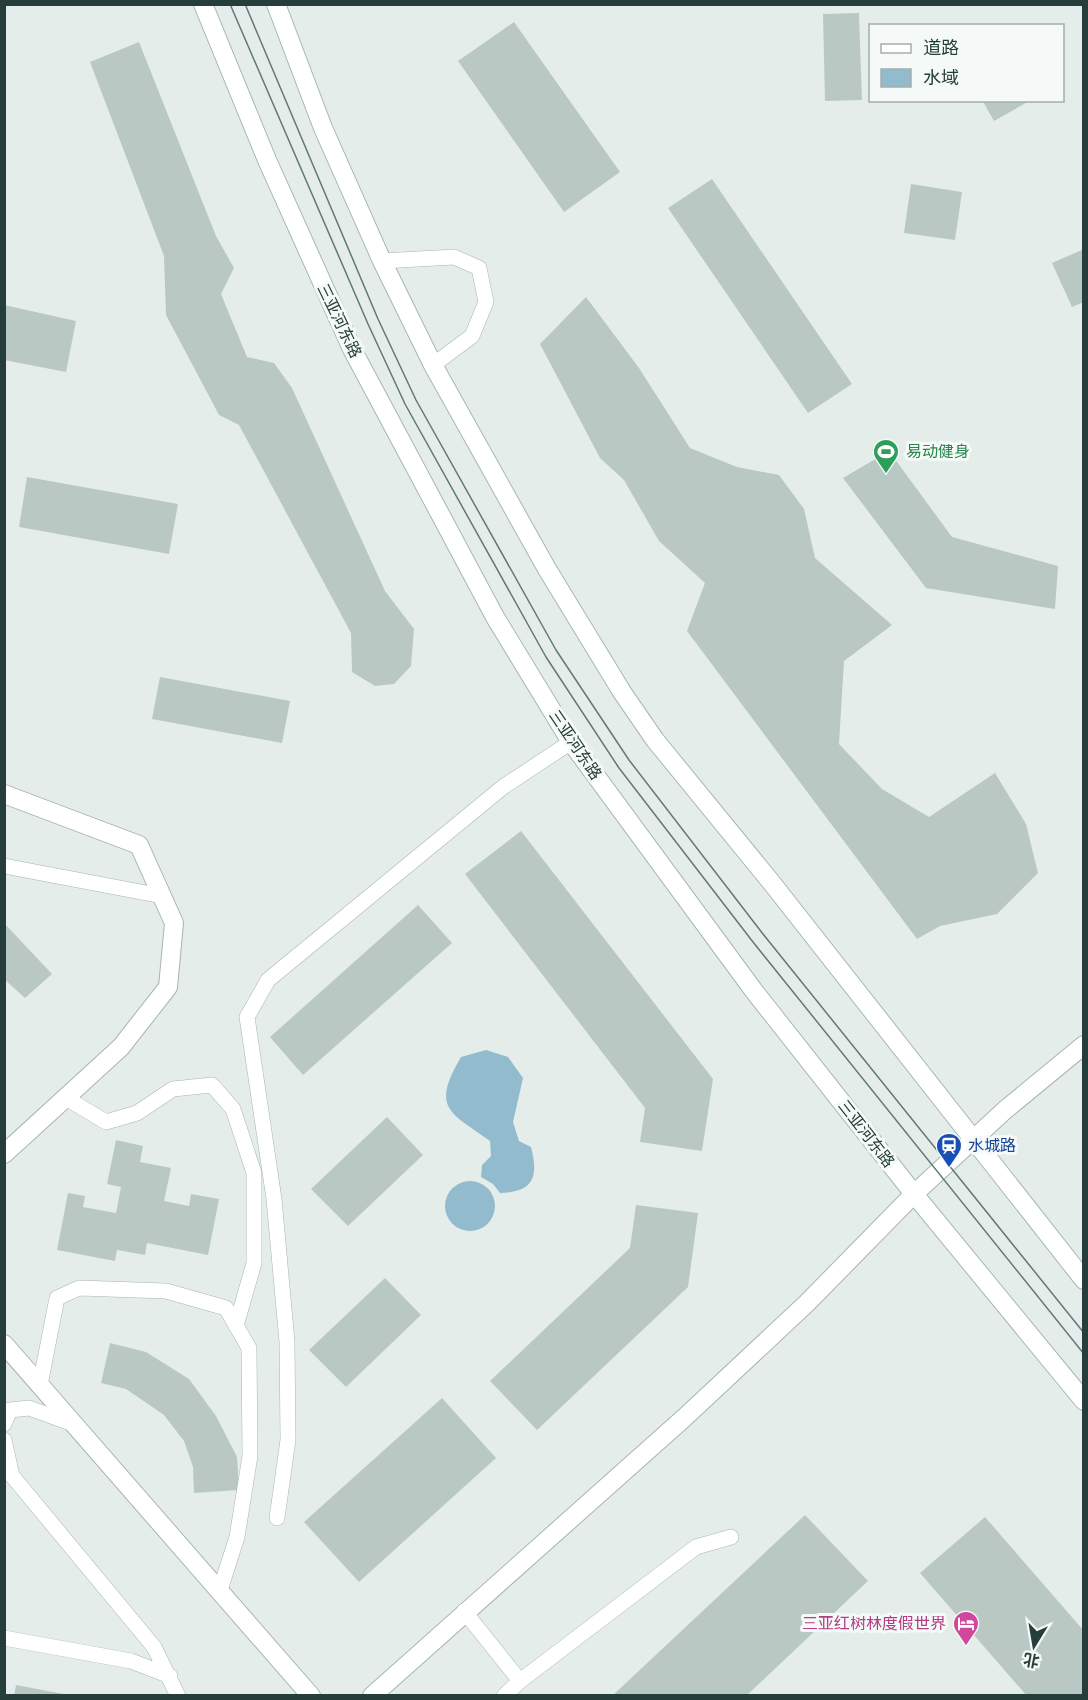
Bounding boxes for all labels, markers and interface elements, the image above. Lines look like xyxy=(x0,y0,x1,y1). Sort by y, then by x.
legend xyxy=(869,24,1064,102)
text: 道路 xyxy=(923,36,959,60)
text: 水域 xyxy=(923,66,959,90)
street label: 三亚河东路 xyxy=(312,280,366,362)
sports icon: 易动健身 xyxy=(871,437,901,475)
place label: 易动健身 xyxy=(906,441,970,463)
street label: 三亚河东路 xyxy=(544,706,606,784)
street label: 三亚河东路 xyxy=(833,1096,899,1172)
station icon: 水城路 xyxy=(934,1131,964,1169)
place label: 水城路 xyxy=(968,1135,1016,1157)
hotel icon: 三亚红树林度假世界 xyxy=(951,1609,981,1647)
place label: 三亚红树林度假世界 xyxy=(802,1613,946,1635)
north arrow xyxy=(1004,1616,1064,1676)
text: 北 xyxy=(1021,1647,1041,1672)

